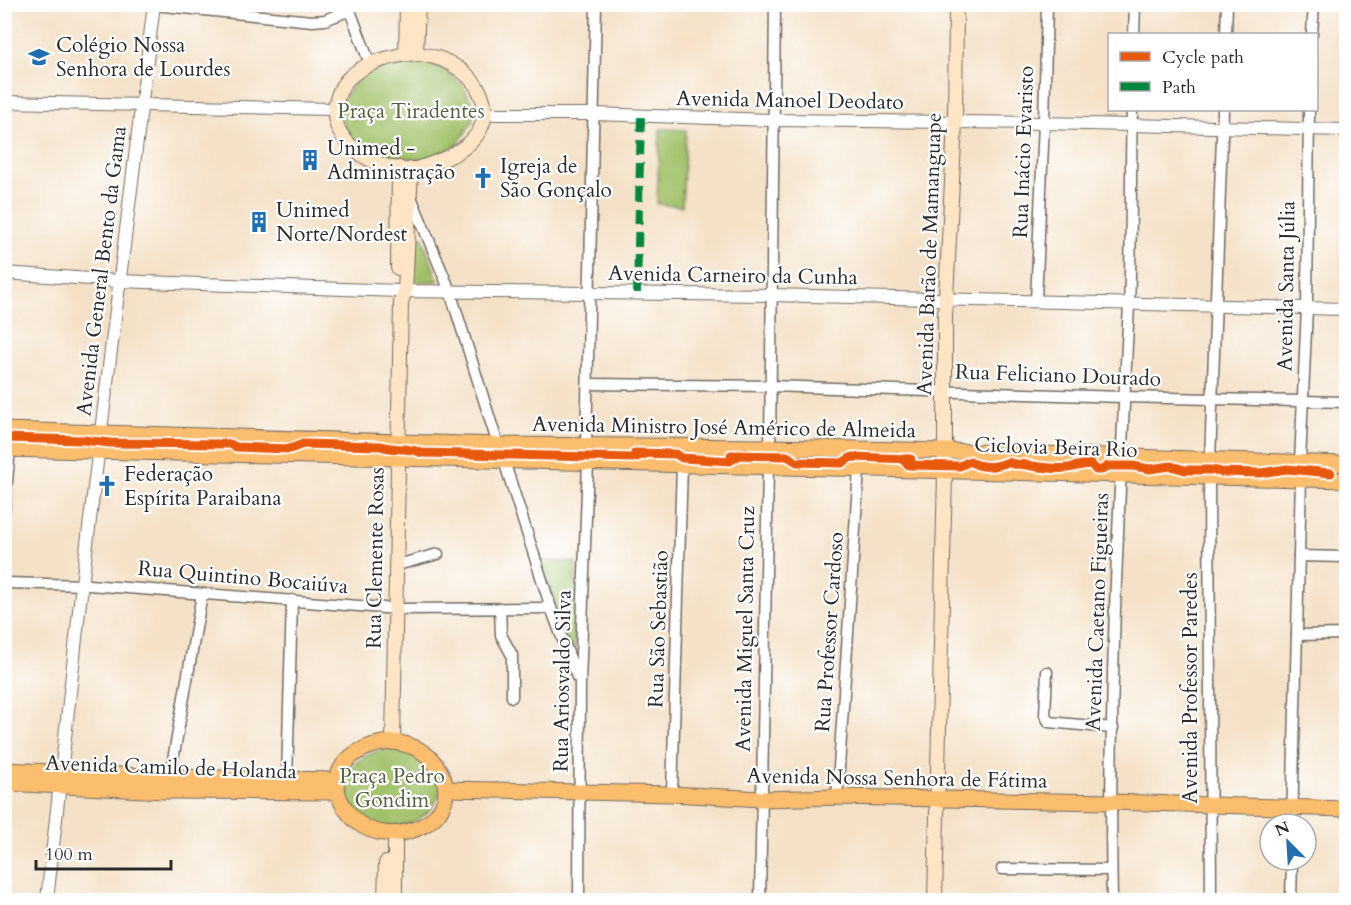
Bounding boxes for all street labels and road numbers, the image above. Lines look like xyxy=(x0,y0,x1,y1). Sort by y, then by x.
street label: Rua Inácio Evaristo xyxy=(1006,65,1041,239)
street label: Avenida Manoel Deodato xyxy=(676,84,904,117)
street label: Avenida Barão de Mamanguape xyxy=(910,112,949,396)
street label: Avenida General Bento da Gama xyxy=(69,124,134,418)
street label: Avenida Santa Júlia xyxy=(1271,200,1302,372)
street label: Avenida Carneiro da Cunha xyxy=(608,259,858,292)
street label: Rua Feliciano Dourado xyxy=(954,357,1162,394)
street label: Avenida Ministro José Américo de Almeida xyxy=(532,410,916,445)
street label: Ciclovia Beira Rio xyxy=(974,430,1138,465)
street label: Rua Clemente Rosas xyxy=(359,467,392,649)
street label: Avenida Caetano Figueiras xyxy=(1079,492,1116,732)
street label: Avenida Miguel Santa Cruz xyxy=(729,505,762,752)
street label: Rua Professor Cardoso xyxy=(808,531,851,733)
street label: Rua São Sebastião xyxy=(641,550,676,708)
street label: Rua Quintino Bocaiúva xyxy=(137,554,349,601)
street label: Avenida Professor Paredes xyxy=(1176,572,1205,804)
street label: Rua Ariosvaldo Silva xyxy=(546,590,579,772)
street label: Avenida Camilo de Holanda xyxy=(45,749,297,786)
street label: Avenida Nossa Senhora de Fátima xyxy=(746,761,1048,796)

